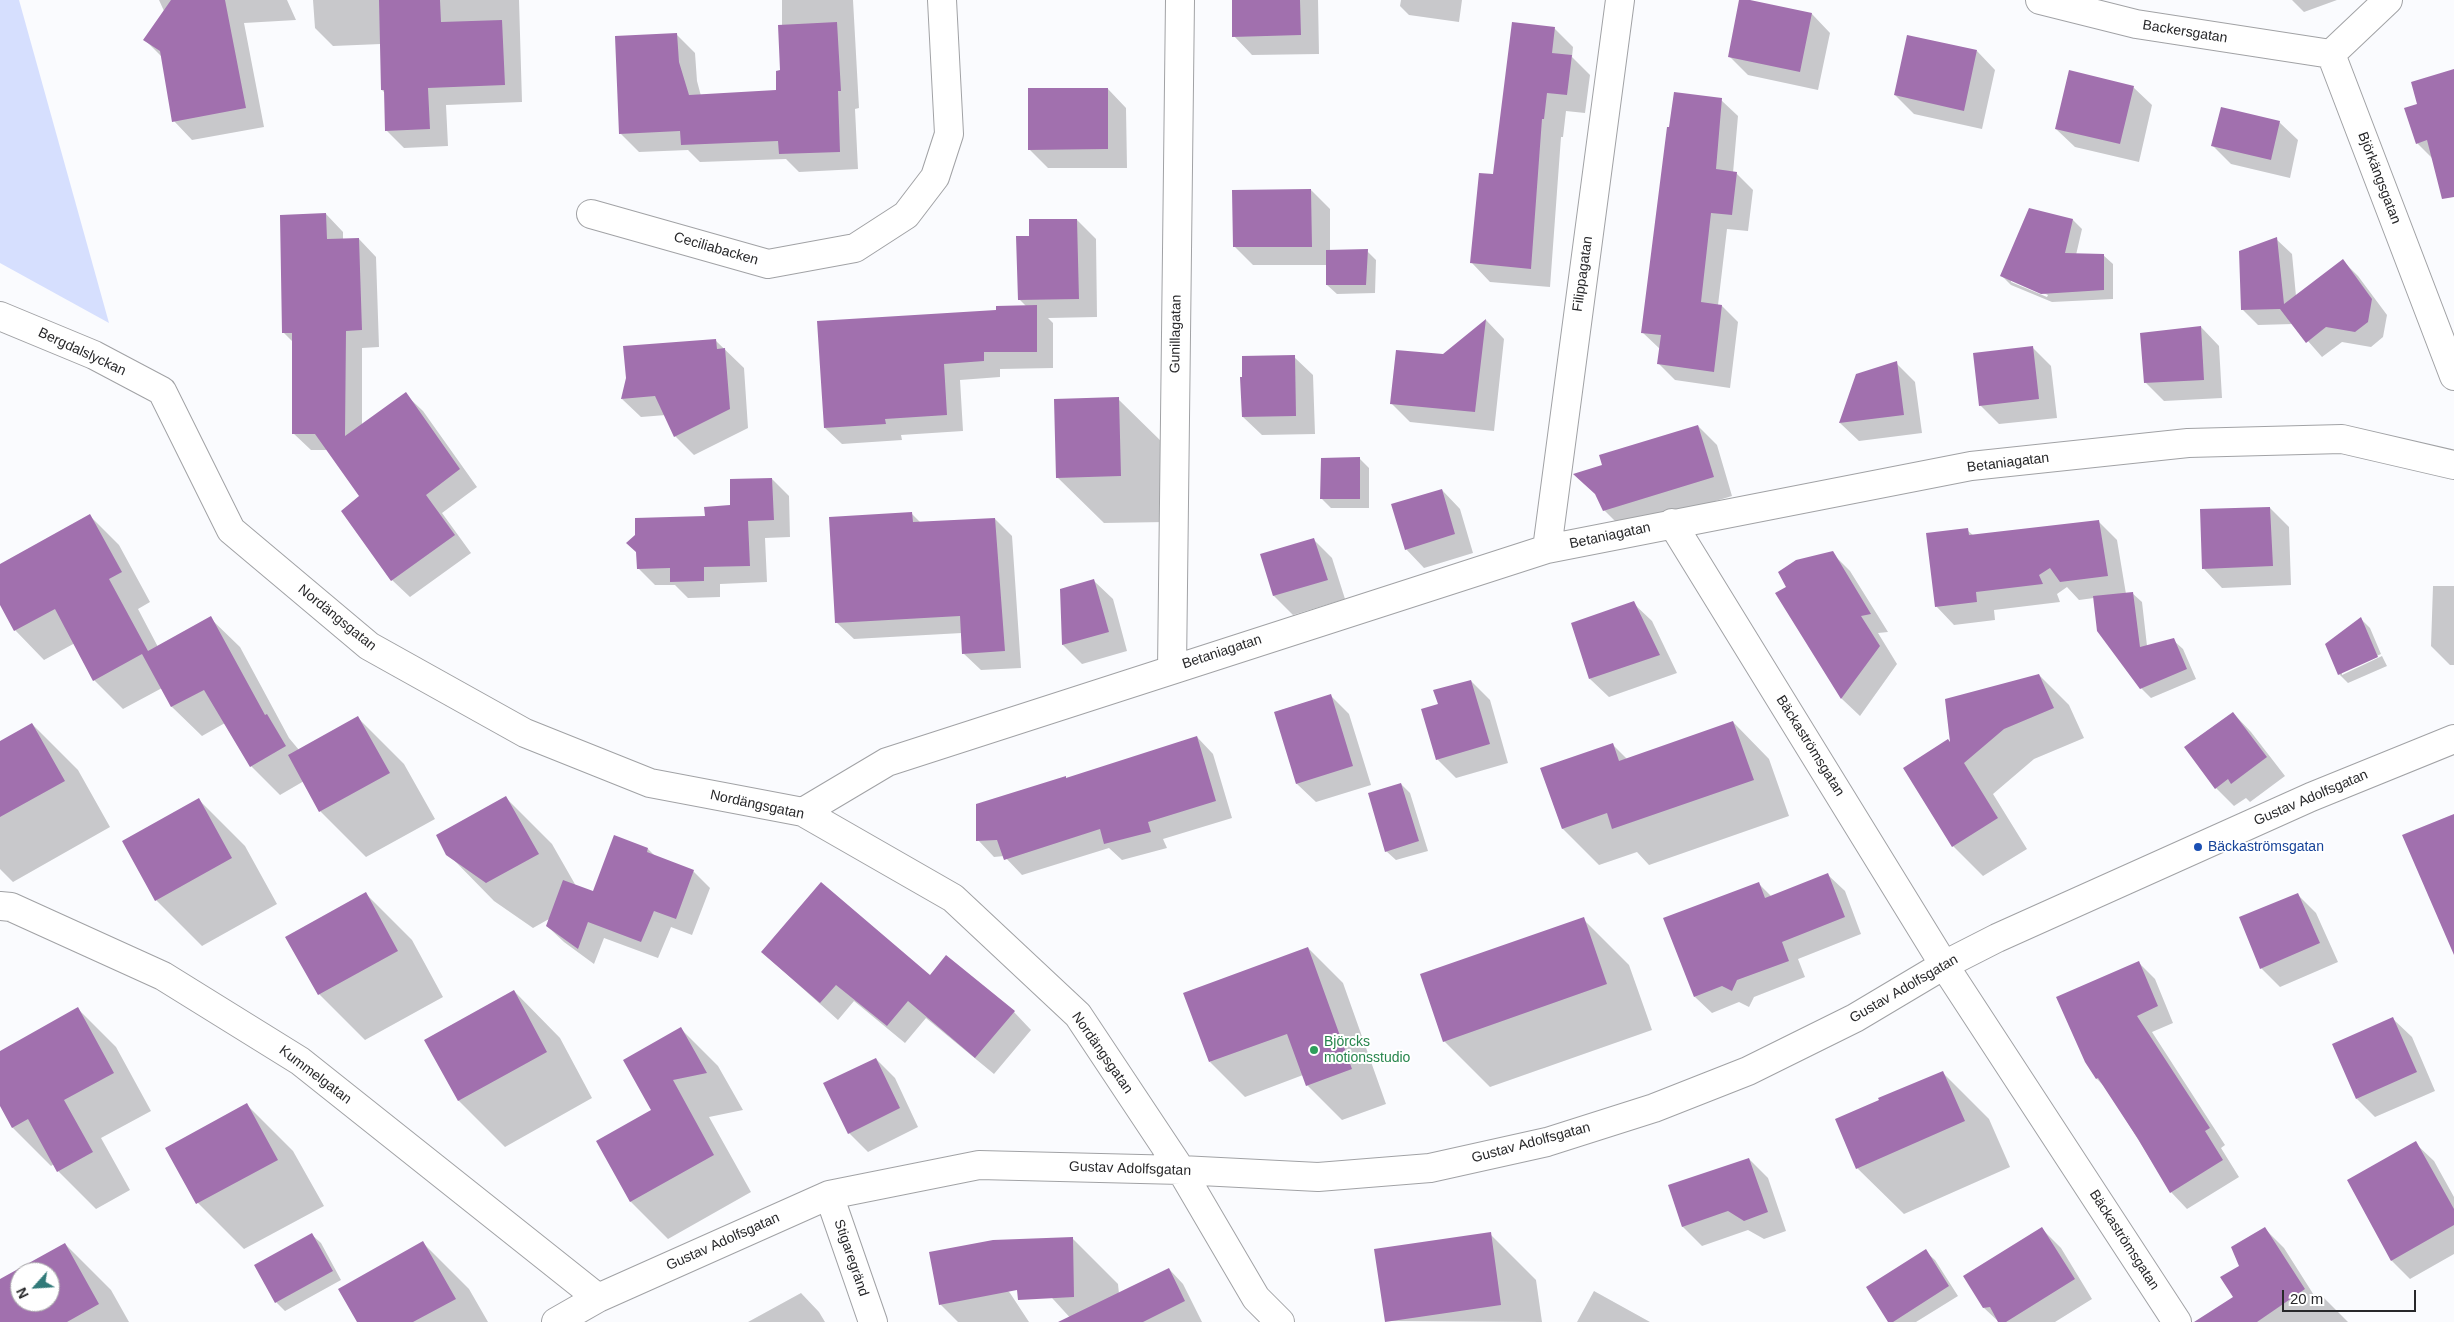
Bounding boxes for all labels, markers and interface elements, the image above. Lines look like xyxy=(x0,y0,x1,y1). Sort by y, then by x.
street label: Backersgatan xyxy=(2141,17,2229,47)
street label: Björkängsgatan xyxy=(2354,130,2404,226)
street label: Ceciliabacken xyxy=(672,229,760,269)
street label: Filippagatan xyxy=(1569,235,1597,313)
street label: Gunillagatan xyxy=(1167,295,1185,373)
street label: Bergdalslyckan xyxy=(35,324,129,380)
street label: Betaniagatan xyxy=(1966,450,2050,476)
street label: Betaniagatan xyxy=(1568,519,1652,553)
street label: Nordängsgatan xyxy=(295,581,379,655)
street label: Betaniagatan xyxy=(1180,631,1264,673)
street label: Bäckaströmsgatan xyxy=(1772,692,1848,800)
street label: Gustav Adolfsgatan xyxy=(2251,766,2371,830)
street label: Nordängsgatan xyxy=(708,787,806,823)
place label: Bäckaströmsgatan xyxy=(2208,839,2324,855)
marker: Bäckaströmsgatan xyxy=(2192,841,2204,853)
street label: Gustav Adolfsgatan xyxy=(1847,951,1961,1027)
street label: Nordängsgatan xyxy=(1068,1009,1136,1097)
place label: Björcks motionsstudio xyxy=(1324,1034,1410,1066)
street label: Kummelgatan xyxy=(275,1042,355,1108)
marker: Björcks motionsstudio xyxy=(1308,1044,1320,1056)
street label: Gustav Adolfsgatan xyxy=(1470,1119,1592,1167)
street label: Gustav Adolfsgatan xyxy=(1069,1158,1191,1180)
street label: Bäckaströmsgatan xyxy=(2085,1187,2163,1293)
street label: Gustav Adolfsgatan xyxy=(664,1209,782,1275)
street label: Stigaregränd xyxy=(830,1217,872,1299)
north arrow xyxy=(10,1262,60,1312)
scale bar xyxy=(2284,1280,2418,1312)
text: N xyxy=(13,1285,32,1301)
text: 20 m xyxy=(2290,1290,2323,1307)

